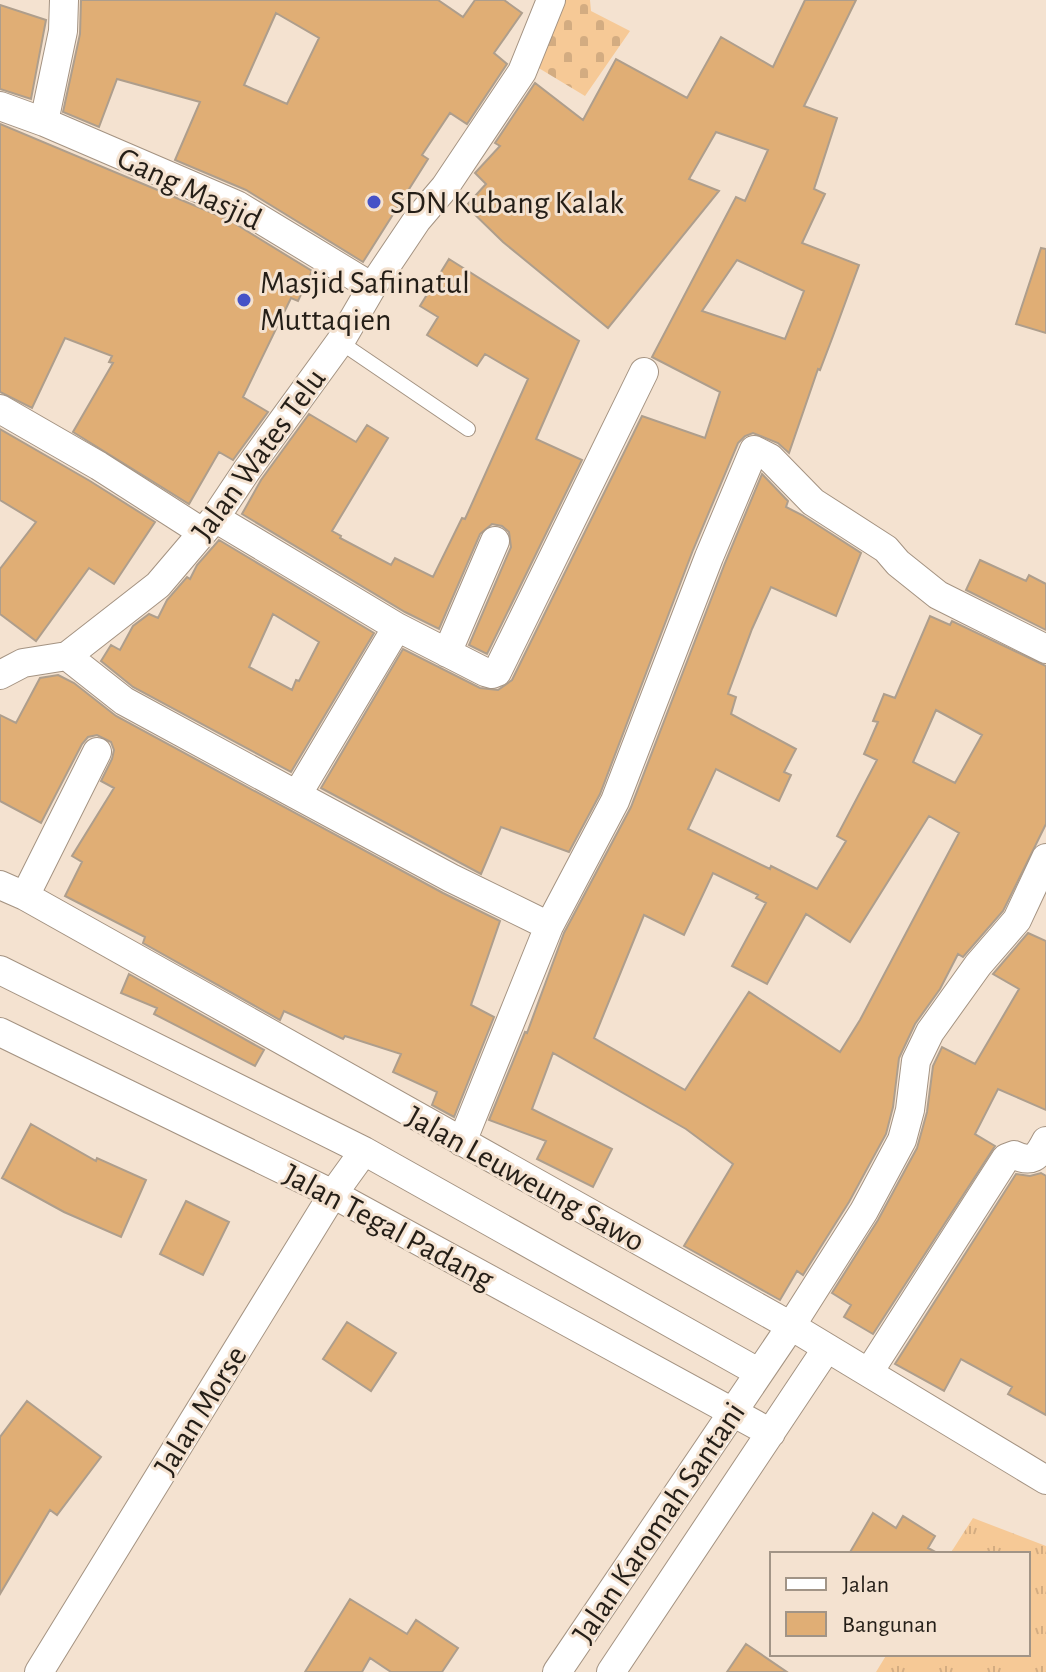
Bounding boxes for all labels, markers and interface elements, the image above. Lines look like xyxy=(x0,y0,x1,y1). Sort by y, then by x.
street label: Gang Masjid xyxy=(113,142,267,236)
place label: SDN Kubang Kalak xyxy=(390,187,624,219)
marker: SDN Kubang Kalak xyxy=(365,193,383,211)
place label: Masjid Safiinatul Muttaqien xyxy=(260,267,470,336)
marker: Masjid Safiinatul Muttaqien xyxy=(235,291,253,309)
street label: Jalan Wates Telu xyxy=(186,363,332,547)
street label: Jalan Leuweung Sawo xyxy=(401,1100,650,1258)
street label: Jalan Tegal Padang xyxy=(278,1158,499,1296)
street label: Jalan Morse xyxy=(149,1341,253,1481)
street label: Jalan Karomah Santani xyxy=(567,1397,751,1649)
legend xyxy=(770,1552,1030,1656)
text: Jalan xyxy=(842,1573,889,1597)
text: Bangunan xyxy=(842,1613,937,1637)

